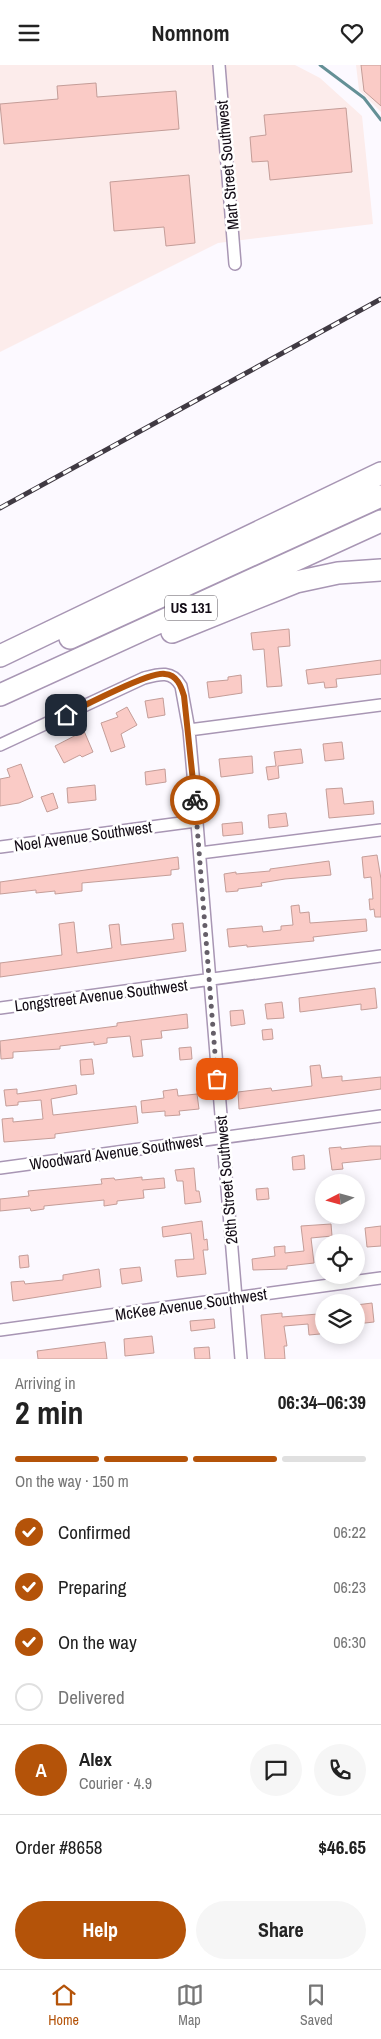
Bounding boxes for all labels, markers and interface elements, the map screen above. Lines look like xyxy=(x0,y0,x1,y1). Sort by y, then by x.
text: Nomnom xyxy=(151,18,230,48)
icon: menu xyxy=(15,19,43,47)
icon: heart xyxy=(338,19,366,47)
street label: Mart Street Southwest xyxy=(210,99,244,231)
road number: US 131 xyxy=(165,595,217,621)
pin xyxy=(45,694,87,736)
icon: home xyxy=(52,701,80,729)
courier xyxy=(170,775,220,825)
icon: bike xyxy=(181,786,209,814)
street label: Noel Avenue Southwest xyxy=(13,815,154,857)
street label: Longstreet Avenue Southwest xyxy=(13,973,189,1017)
pin xyxy=(196,1058,238,1100)
icon: bag xyxy=(203,1065,231,1093)
street label: 26th Street Southwest xyxy=(209,1114,243,1245)
street label: Woodward Avenue Southwest xyxy=(28,1129,204,1175)
north arrow xyxy=(315,1174,365,1224)
map controls xyxy=(315,1174,365,1344)
button: locate xyxy=(315,1234,365,1284)
street label: McKee Avenue Southwest xyxy=(114,1282,269,1326)
button: layers xyxy=(315,1294,365,1344)
text: Arriving in xyxy=(15,1372,76,1394)
text: 06:34–06:39 xyxy=(278,1389,366,1415)
text: 2 min xyxy=(15,1391,84,1434)
text: On the way · 150 m xyxy=(15,1470,129,1492)
icon: check xyxy=(15,1518,43,1546)
text: Confirmed xyxy=(58,1519,131,1545)
text: 06:22 xyxy=(333,1521,366,1543)
icon: check xyxy=(15,1573,43,1601)
text: Preparing xyxy=(58,1574,126,1600)
text: 06:23 xyxy=(333,1576,366,1598)
icon: check xyxy=(15,1628,43,1656)
text: On the way xyxy=(58,1629,137,1655)
text: 06:30 xyxy=(333,1631,366,1653)
text: Delivered xyxy=(58,1684,125,1710)
button: chat xyxy=(250,1744,302,1796)
button: phone xyxy=(314,1744,366,1796)
text: Alex xyxy=(79,1746,112,1772)
text: A xyxy=(35,1757,47,1783)
text: Courier · 4.9 xyxy=(79,1772,152,1794)
text: Order #8658 xyxy=(15,1834,102,1860)
text: $46.65 xyxy=(318,1834,366,1860)
button: Help xyxy=(15,1901,186,1959)
button: Share xyxy=(196,1901,366,1959)
tab: Home xyxy=(48,1981,79,2029)
tab: Map xyxy=(176,1981,204,2029)
tab: Saved xyxy=(300,1981,333,2029)

